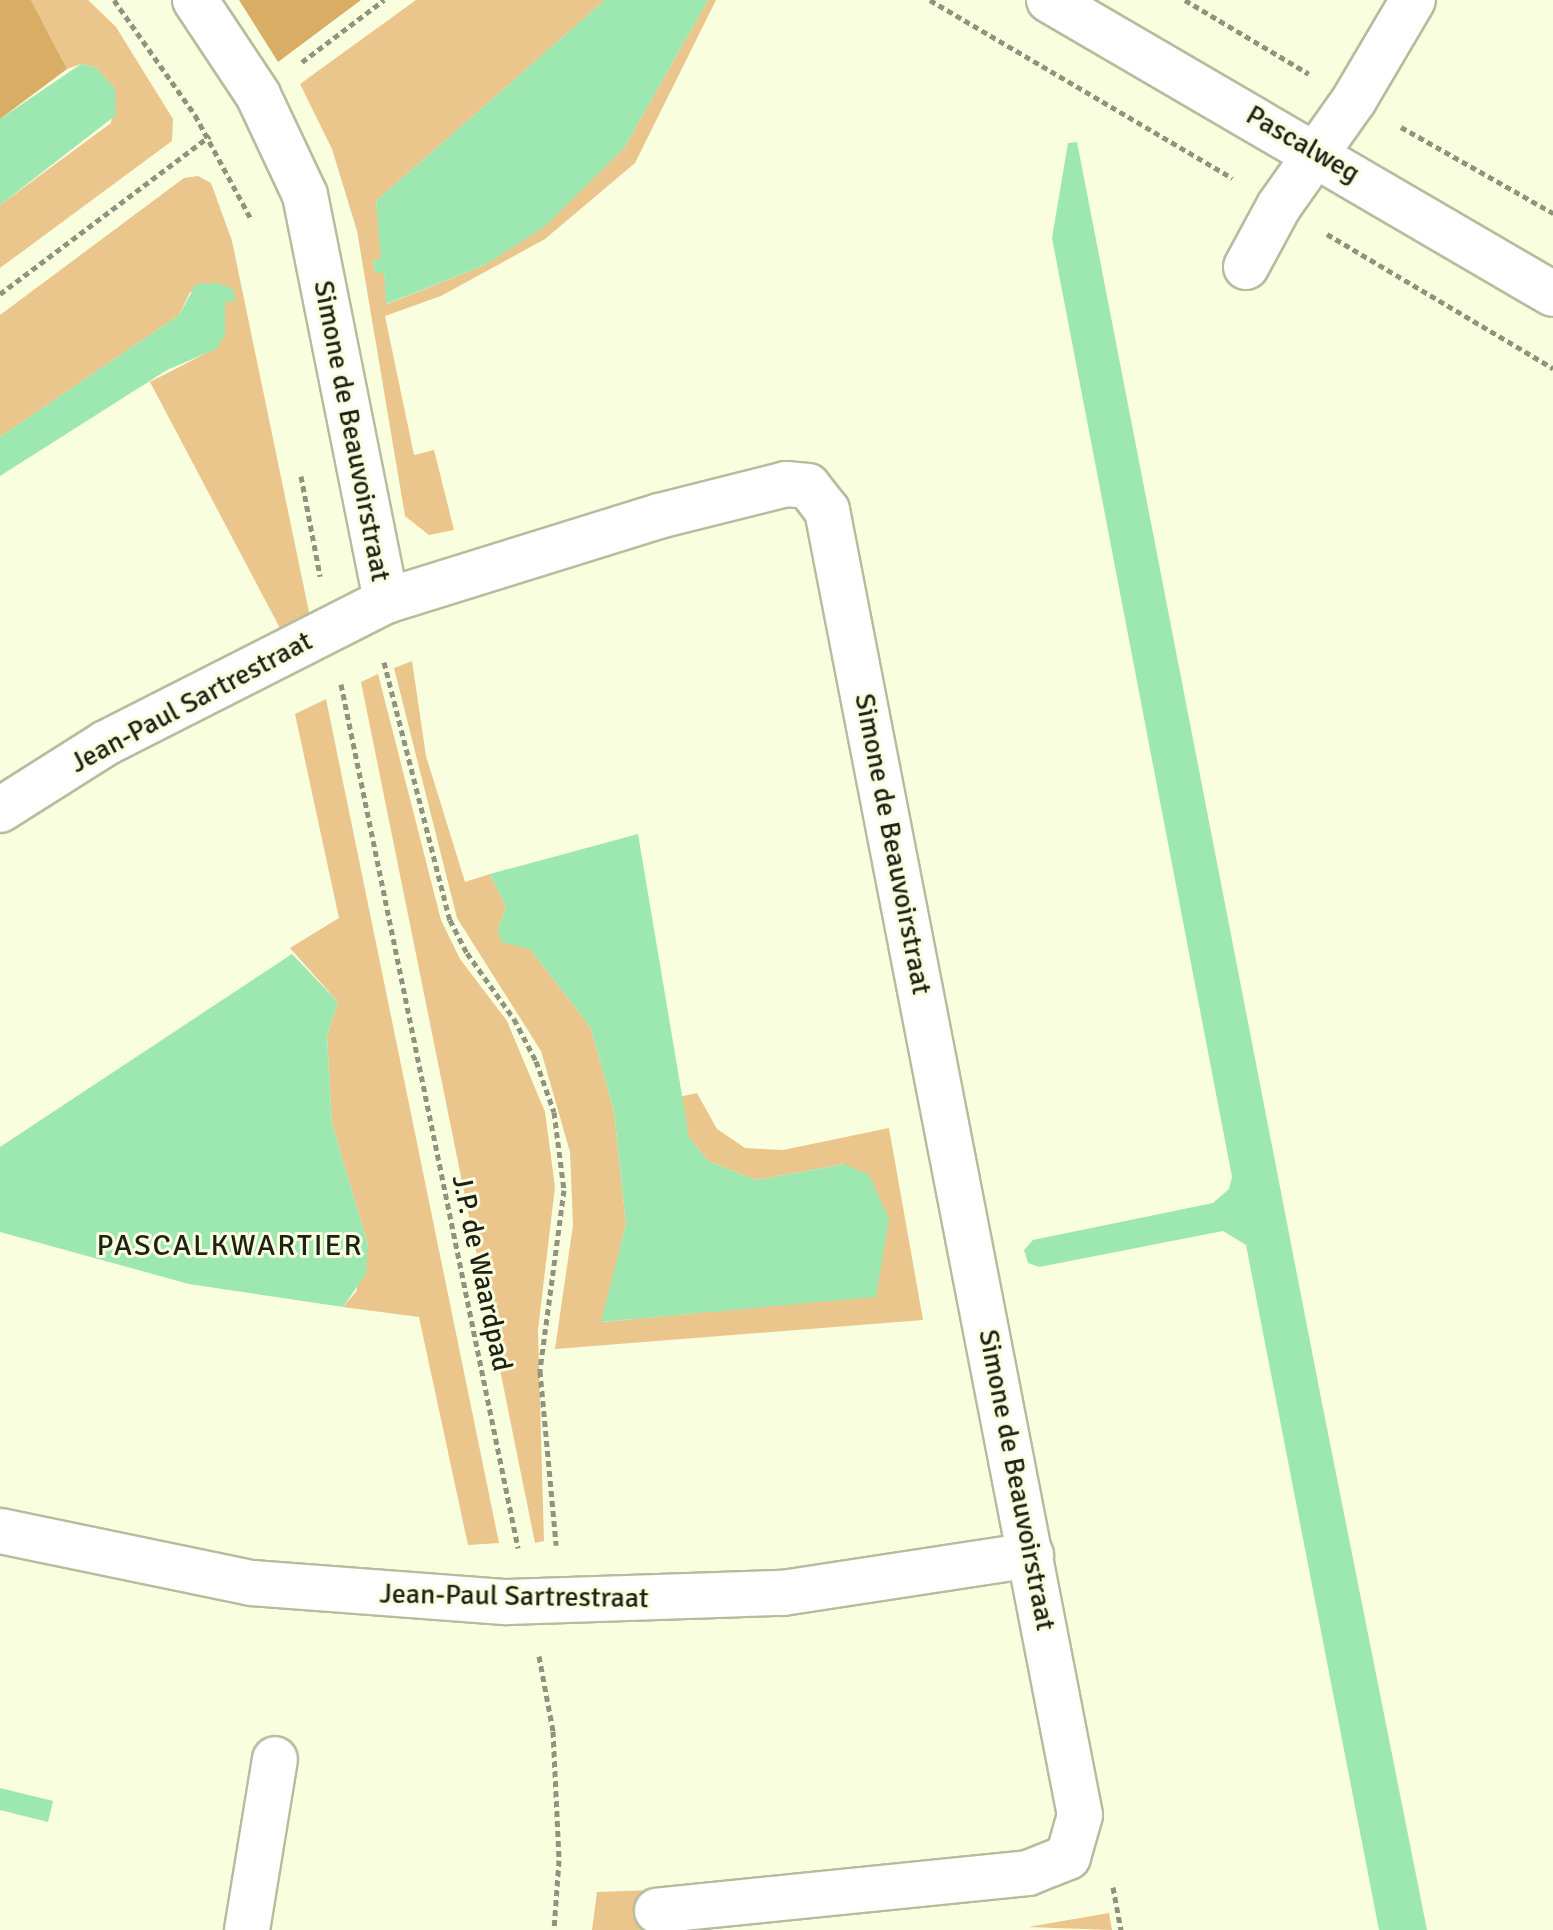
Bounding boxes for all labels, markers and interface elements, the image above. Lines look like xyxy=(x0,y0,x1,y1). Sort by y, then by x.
street label: Pascalweg xyxy=(1240,98,1366,190)
street label: Simone de Beauvoirstraat xyxy=(306,278,398,584)
street label: Jean-Paul Sartrestraat xyxy=(64,624,318,780)
street label: Simone de Beauvoirstraat xyxy=(847,691,939,997)
street label: J.P. de Waardpad xyxy=(445,1172,519,1374)
district label: PASCALKWARTIER xyxy=(97,1228,363,1264)
street label: Simone de Beauvoirstraat xyxy=(971,1327,1063,1633)
street label: Jean-Paul Sartrestraat xyxy=(379,1577,649,1615)

